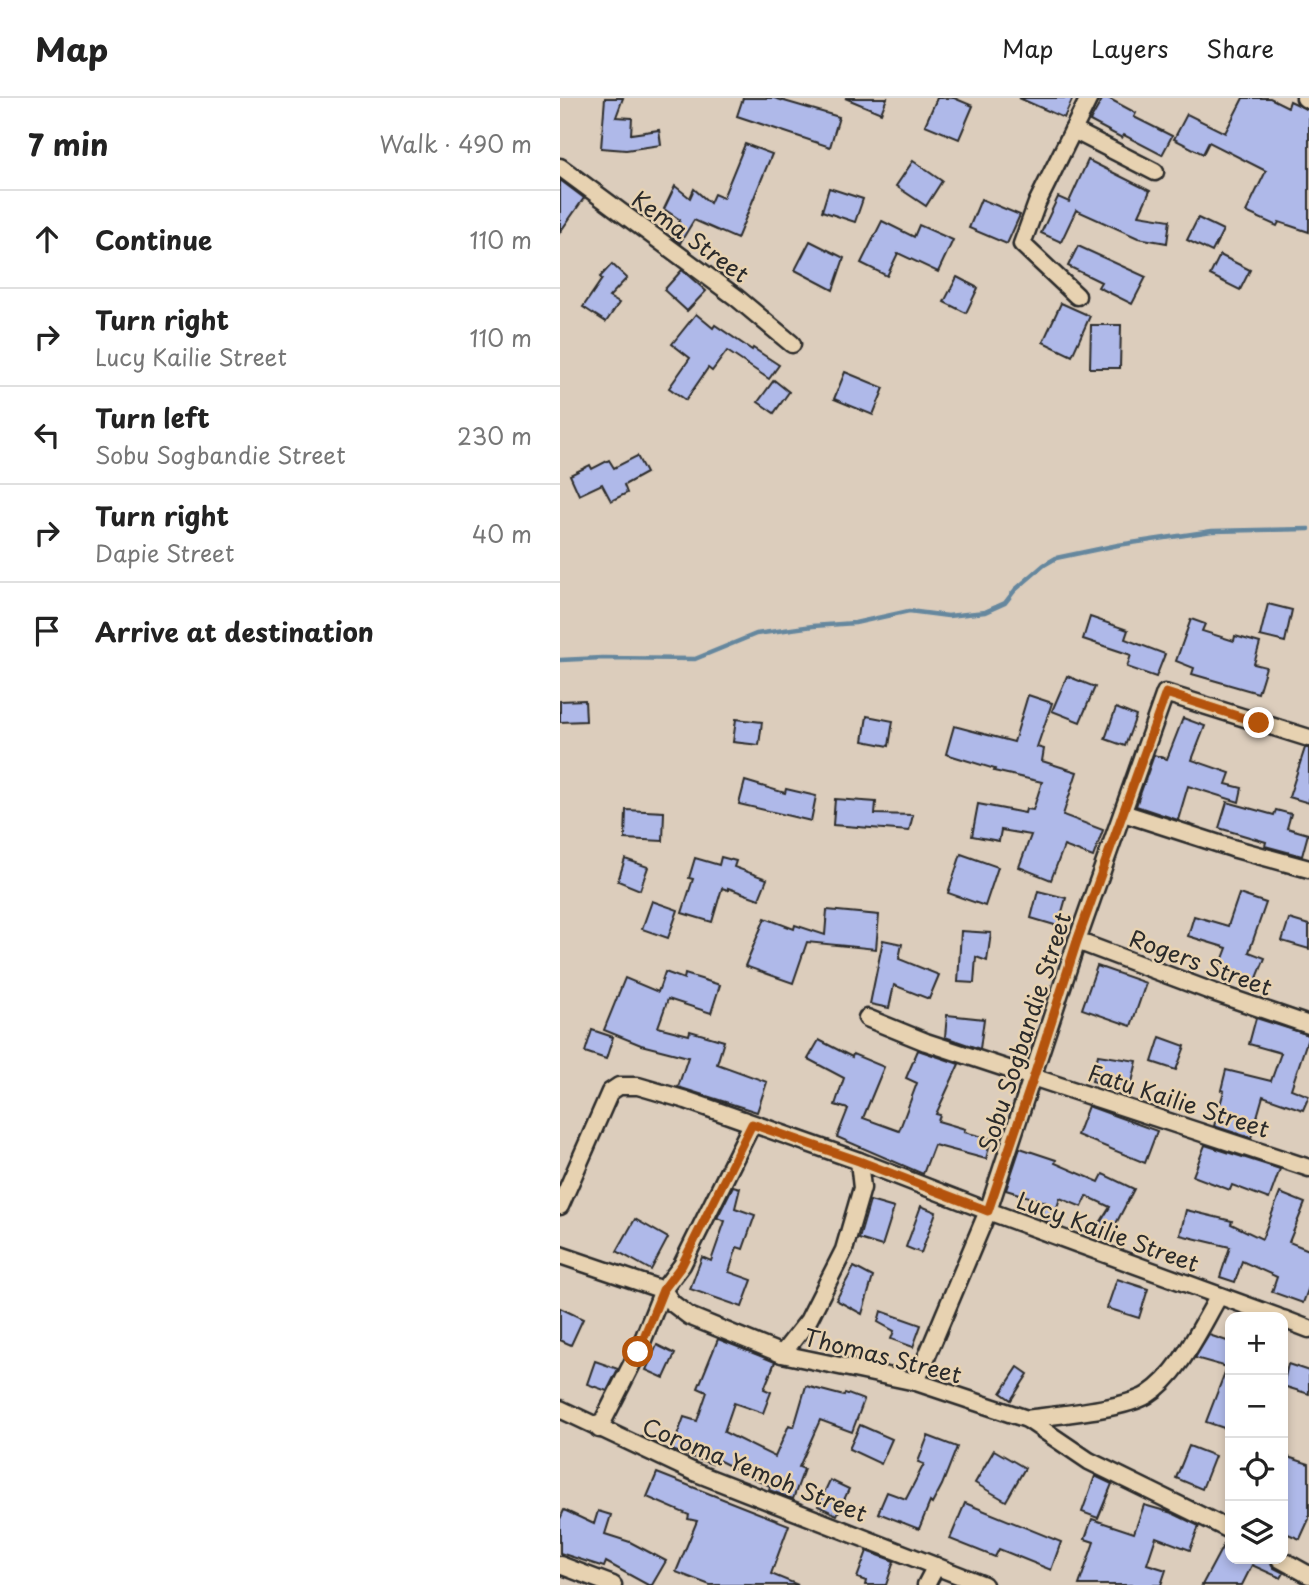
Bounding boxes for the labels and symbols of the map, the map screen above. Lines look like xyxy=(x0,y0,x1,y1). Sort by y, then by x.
street label: Kema Street xyxy=(625,181,757,291)
route end xyxy=(1243,707,1274,738)
street label: Sobu Sogbandie Street xyxy=(969,907,1079,1157)
street label: Rogers Street xyxy=(1125,920,1277,1004)
street label: Fatu Kailie Street xyxy=(1084,1054,1274,1146)
street label: Lucy Kailie Street xyxy=(1012,1182,1204,1280)
street label: Thomas Street xyxy=(800,1318,966,1392)
route start xyxy=(622,1336,653,1367)
street label: Coroma Yemoh Street xyxy=(637,1408,873,1530)

